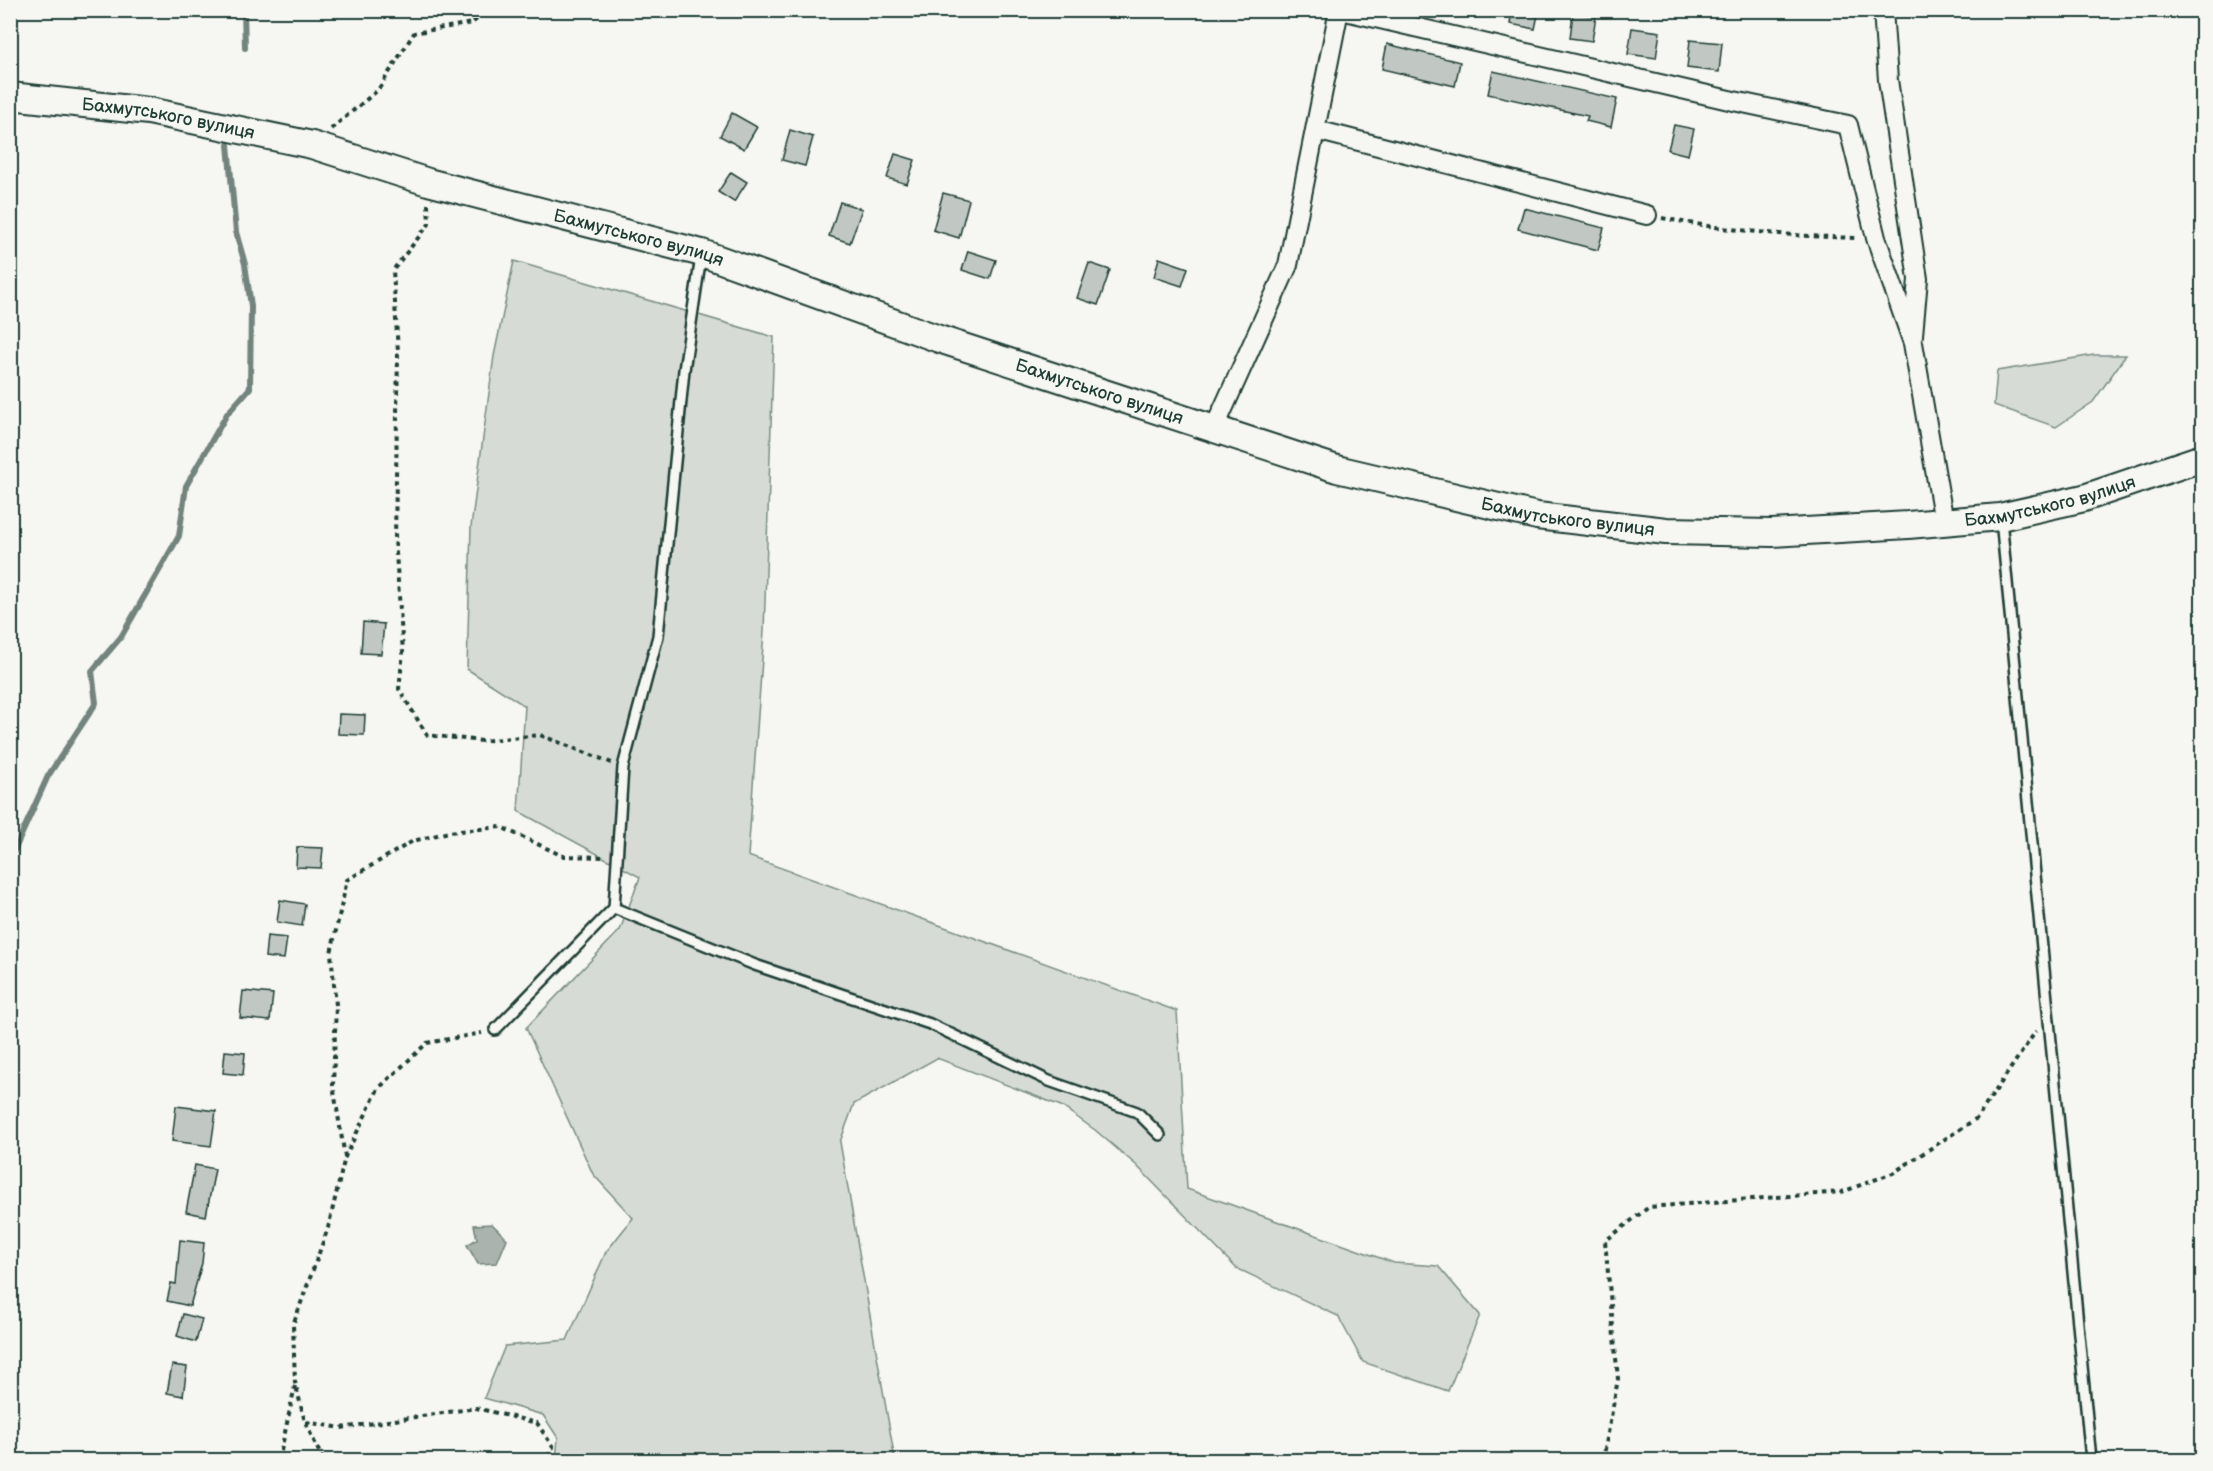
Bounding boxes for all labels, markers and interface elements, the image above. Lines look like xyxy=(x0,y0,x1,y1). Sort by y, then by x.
street label: Бахмутського вулиця xyxy=(81,94,257,144)
street label: Бахмутського вулиця xyxy=(551,205,727,271)
street label: Бахмутського вулиця xyxy=(1013,355,1186,429)
street label: Бахмутського вулиця xyxy=(1964,471,2138,531)
street label: Бахмутського вулиця xyxy=(1479,493,1656,541)

